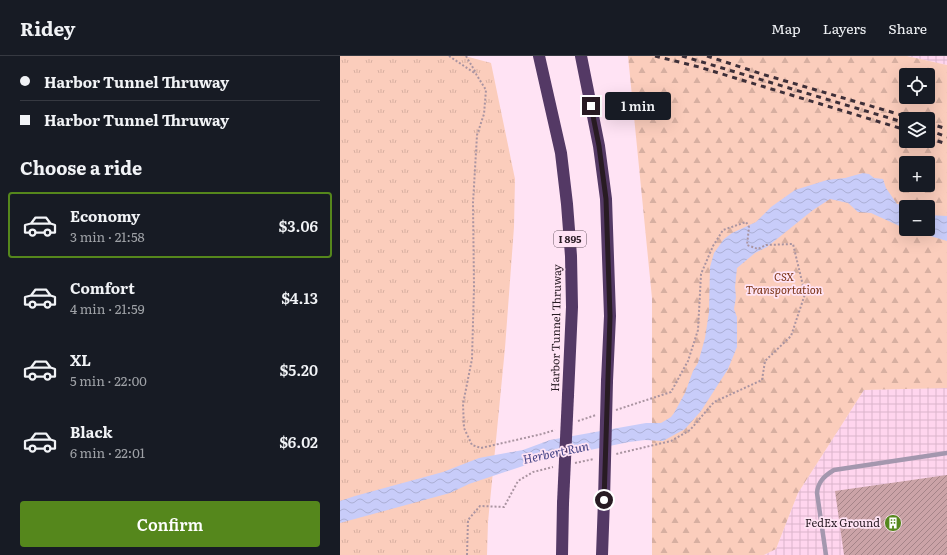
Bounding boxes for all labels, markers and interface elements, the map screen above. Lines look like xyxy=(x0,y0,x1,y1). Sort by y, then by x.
text: Ridey xyxy=(20,14,75,42)
text: Map xyxy=(771,18,801,38)
text: Layers xyxy=(823,18,866,38)
text: Share xyxy=(888,18,927,38)
map controls xyxy=(899,68,935,236)
button: locate xyxy=(899,68,935,104)
text: Harbor Tunnel Thruway xyxy=(44,70,229,93)
callout: 1 min xyxy=(605,92,671,120)
text: 1 min xyxy=(621,96,655,115)
route end xyxy=(582,97,600,115)
text: Harbor Tunnel Thruway xyxy=(44,108,229,131)
button: layers xyxy=(899,112,935,148)
text: Choose a ride xyxy=(20,154,142,181)
button: + xyxy=(899,156,935,192)
button: − xyxy=(899,200,935,236)
text: Economy xyxy=(70,204,140,227)
icon: car xyxy=(22,207,58,243)
text: $3.06 xyxy=(279,214,318,237)
text: 3 min · 21:58 xyxy=(70,227,145,246)
road number: I 895 xyxy=(554,231,586,247)
street label: Harbor Tunnel Thruway xyxy=(546,263,564,392)
park label: CSX Transportation xyxy=(746,268,823,297)
text: Comfort xyxy=(70,276,135,299)
icon: car xyxy=(22,279,58,315)
text: $4.13 xyxy=(281,286,318,309)
text: 4 min · 21:59 xyxy=(70,299,144,318)
text: XL xyxy=(70,348,91,371)
icon: car xyxy=(22,351,58,387)
text: $5.20 xyxy=(280,358,318,381)
text: 5 min · 22:00 xyxy=(70,371,147,390)
text: Black xyxy=(70,420,113,443)
icon: car xyxy=(22,423,58,459)
text: $6.02 xyxy=(279,430,318,453)
water label: Herbert Run xyxy=(521,436,590,468)
text: 6 min · 22:01 xyxy=(70,443,145,462)
route start xyxy=(595,491,613,509)
button: Confirm xyxy=(20,501,320,547)
building icon: FedEx Ground xyxy=(883,513,903,533)
place label: FedEx Ground xyxy=(805,514,880,530)

